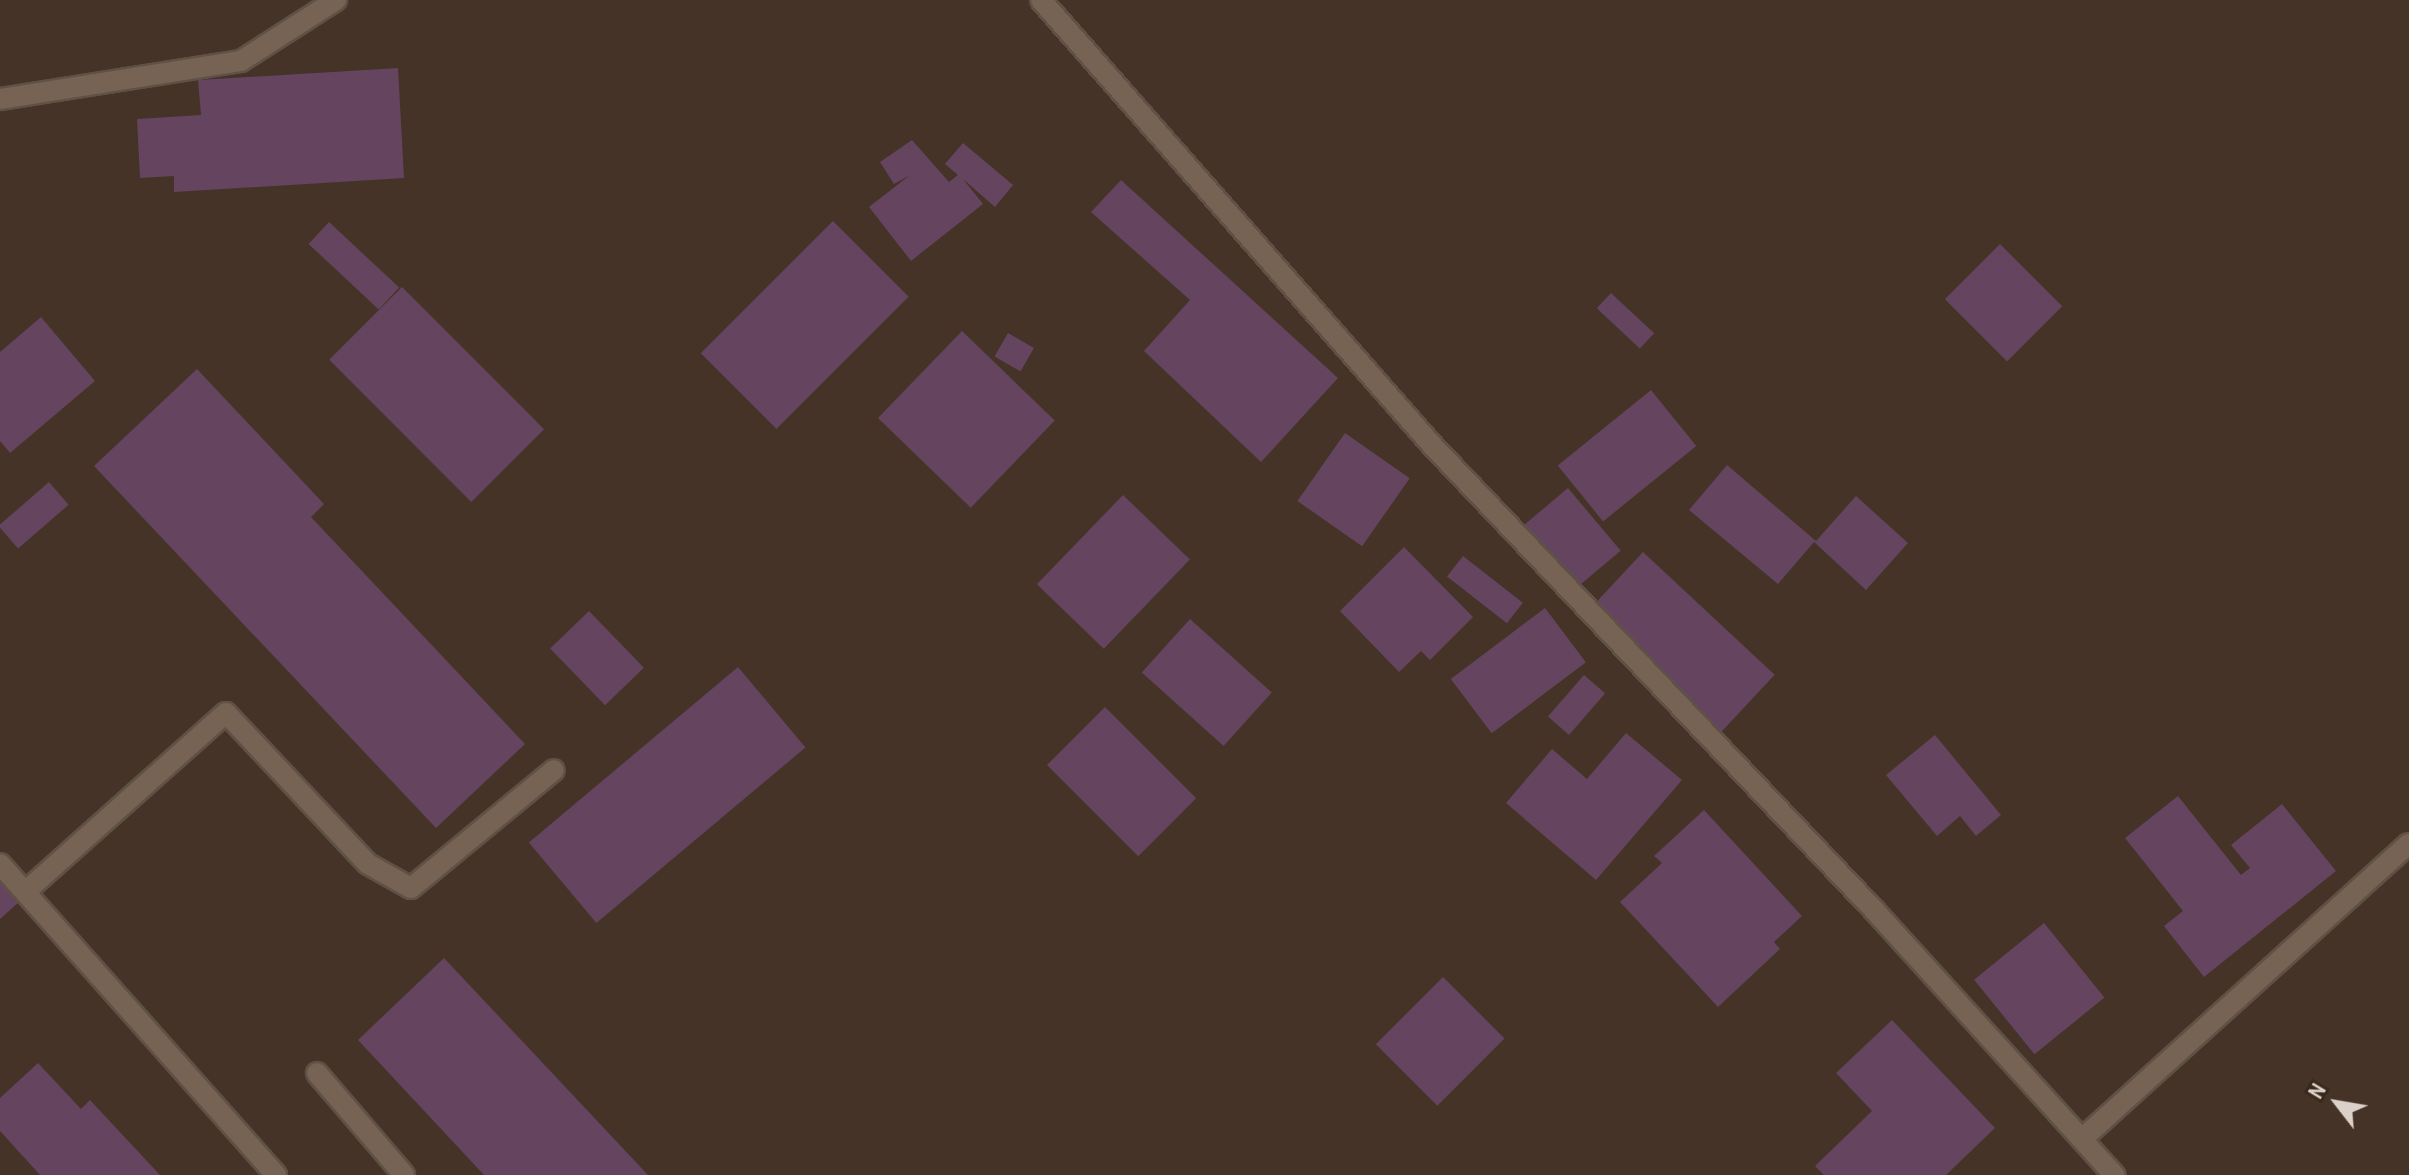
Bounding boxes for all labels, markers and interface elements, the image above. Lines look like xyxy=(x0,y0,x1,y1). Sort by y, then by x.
north arrow xyxy=(2297,1063,2377,1143)
text: N xyxy=(2300,1077,2333,1104)

